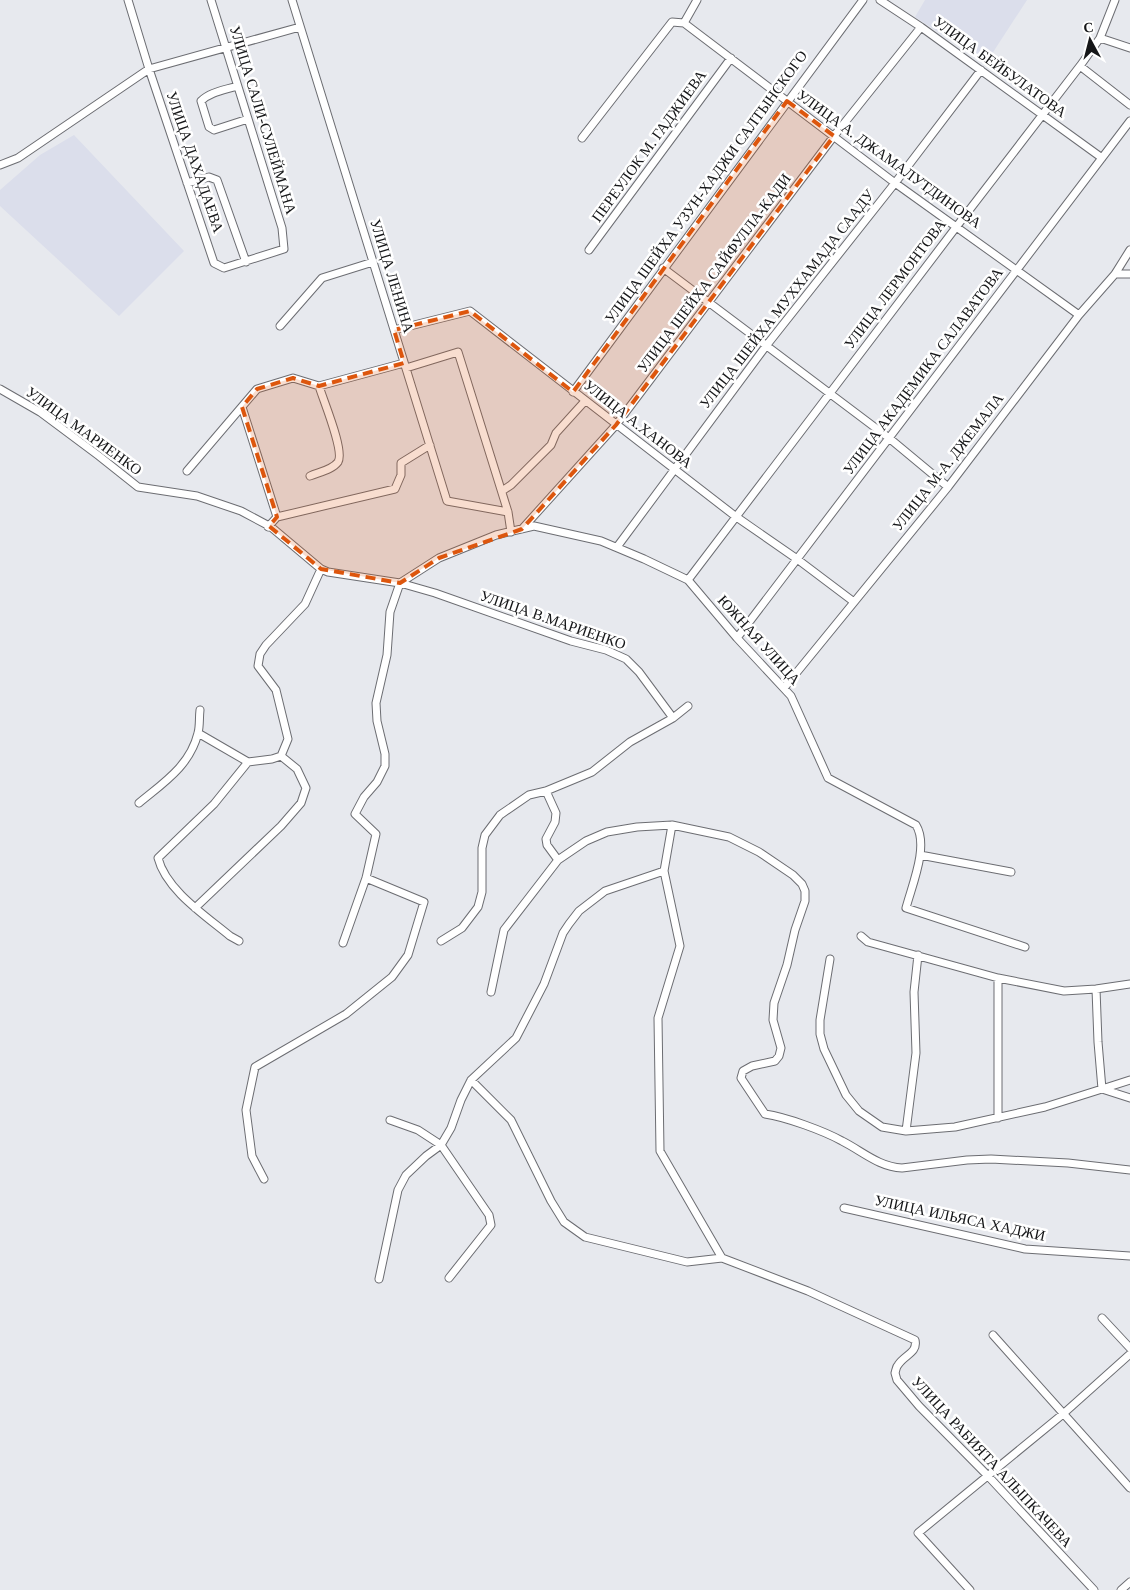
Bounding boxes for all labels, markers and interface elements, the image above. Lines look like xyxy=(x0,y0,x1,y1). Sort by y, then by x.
street label: УЛИЦА БЕЙБУЛАТОВА xyxy=(930,13,1070,121)
north arrow xyxy=(1065,15,1115,65)
text: С xyxy=(1083,20,1094,36)
street label: УЛИЦА САЛИ-СУЛЕЙМАНА xyxy=(227,24,299,216)
street label: УЛИЦА ШЕЙХА УЗУН-ХАДЖИ САЛТЫНСКОГО xyxy=(602,48,810,326)
street label: ПЕРЕУЛОК М. ГАДЖИЕВА xyxy=(589,67,709,225)
street label: УЛИЦА А. ДЖАМАЛУТДИНОВА xyxy=(794,87,984,231)
street label: УЛИЦА ДАХАДАЕВА xyxy=(163,89,227,235)
street label: УЛИЦА ШЕЙХА САЙФУЛЛА-КАДИ xyxy=(634,170,794,375)
street label: УЛИЦА ШЕЙХА МУХХАМАДА СААДУ xyxy=(697,186,878,412)
street label: УЛИЦА ЛЕРМОНТОВА xyxy=(841,216,949,352)
street label: УЛИЦА ЛЕНИНА xyxy=(367,217,417,335)
street label: УЛИЦА АКАДЕМИКА САЛАВАТОВА xyxy=(840,264,1006,477)
street label: УЛИЦА А.ХАНОВА xyxy=(581,377,696,471)
street label: УЛИЦА МАРИЕНКО xyxy=(23,384,145,478)
street label: УЛИЦА М-А. ДЖЕМАЛА xyxy=(889,390,1007,534)
street label: УЛИЦА В.МАРИЕНКО xyxy=(478,588,628,653)
street label: ЮЖНАЯ УЛИЦА xyxy=(715,592,803,688)
street label: УЛИЦА ИЛЬЯСА ХАДЖИ xyxy=(873,1192,1047,1244)
street label: УЛИЦА РАБИЯТА АЛЫПКАЧЕВА xyxy=(909,1373,1075,1551)

